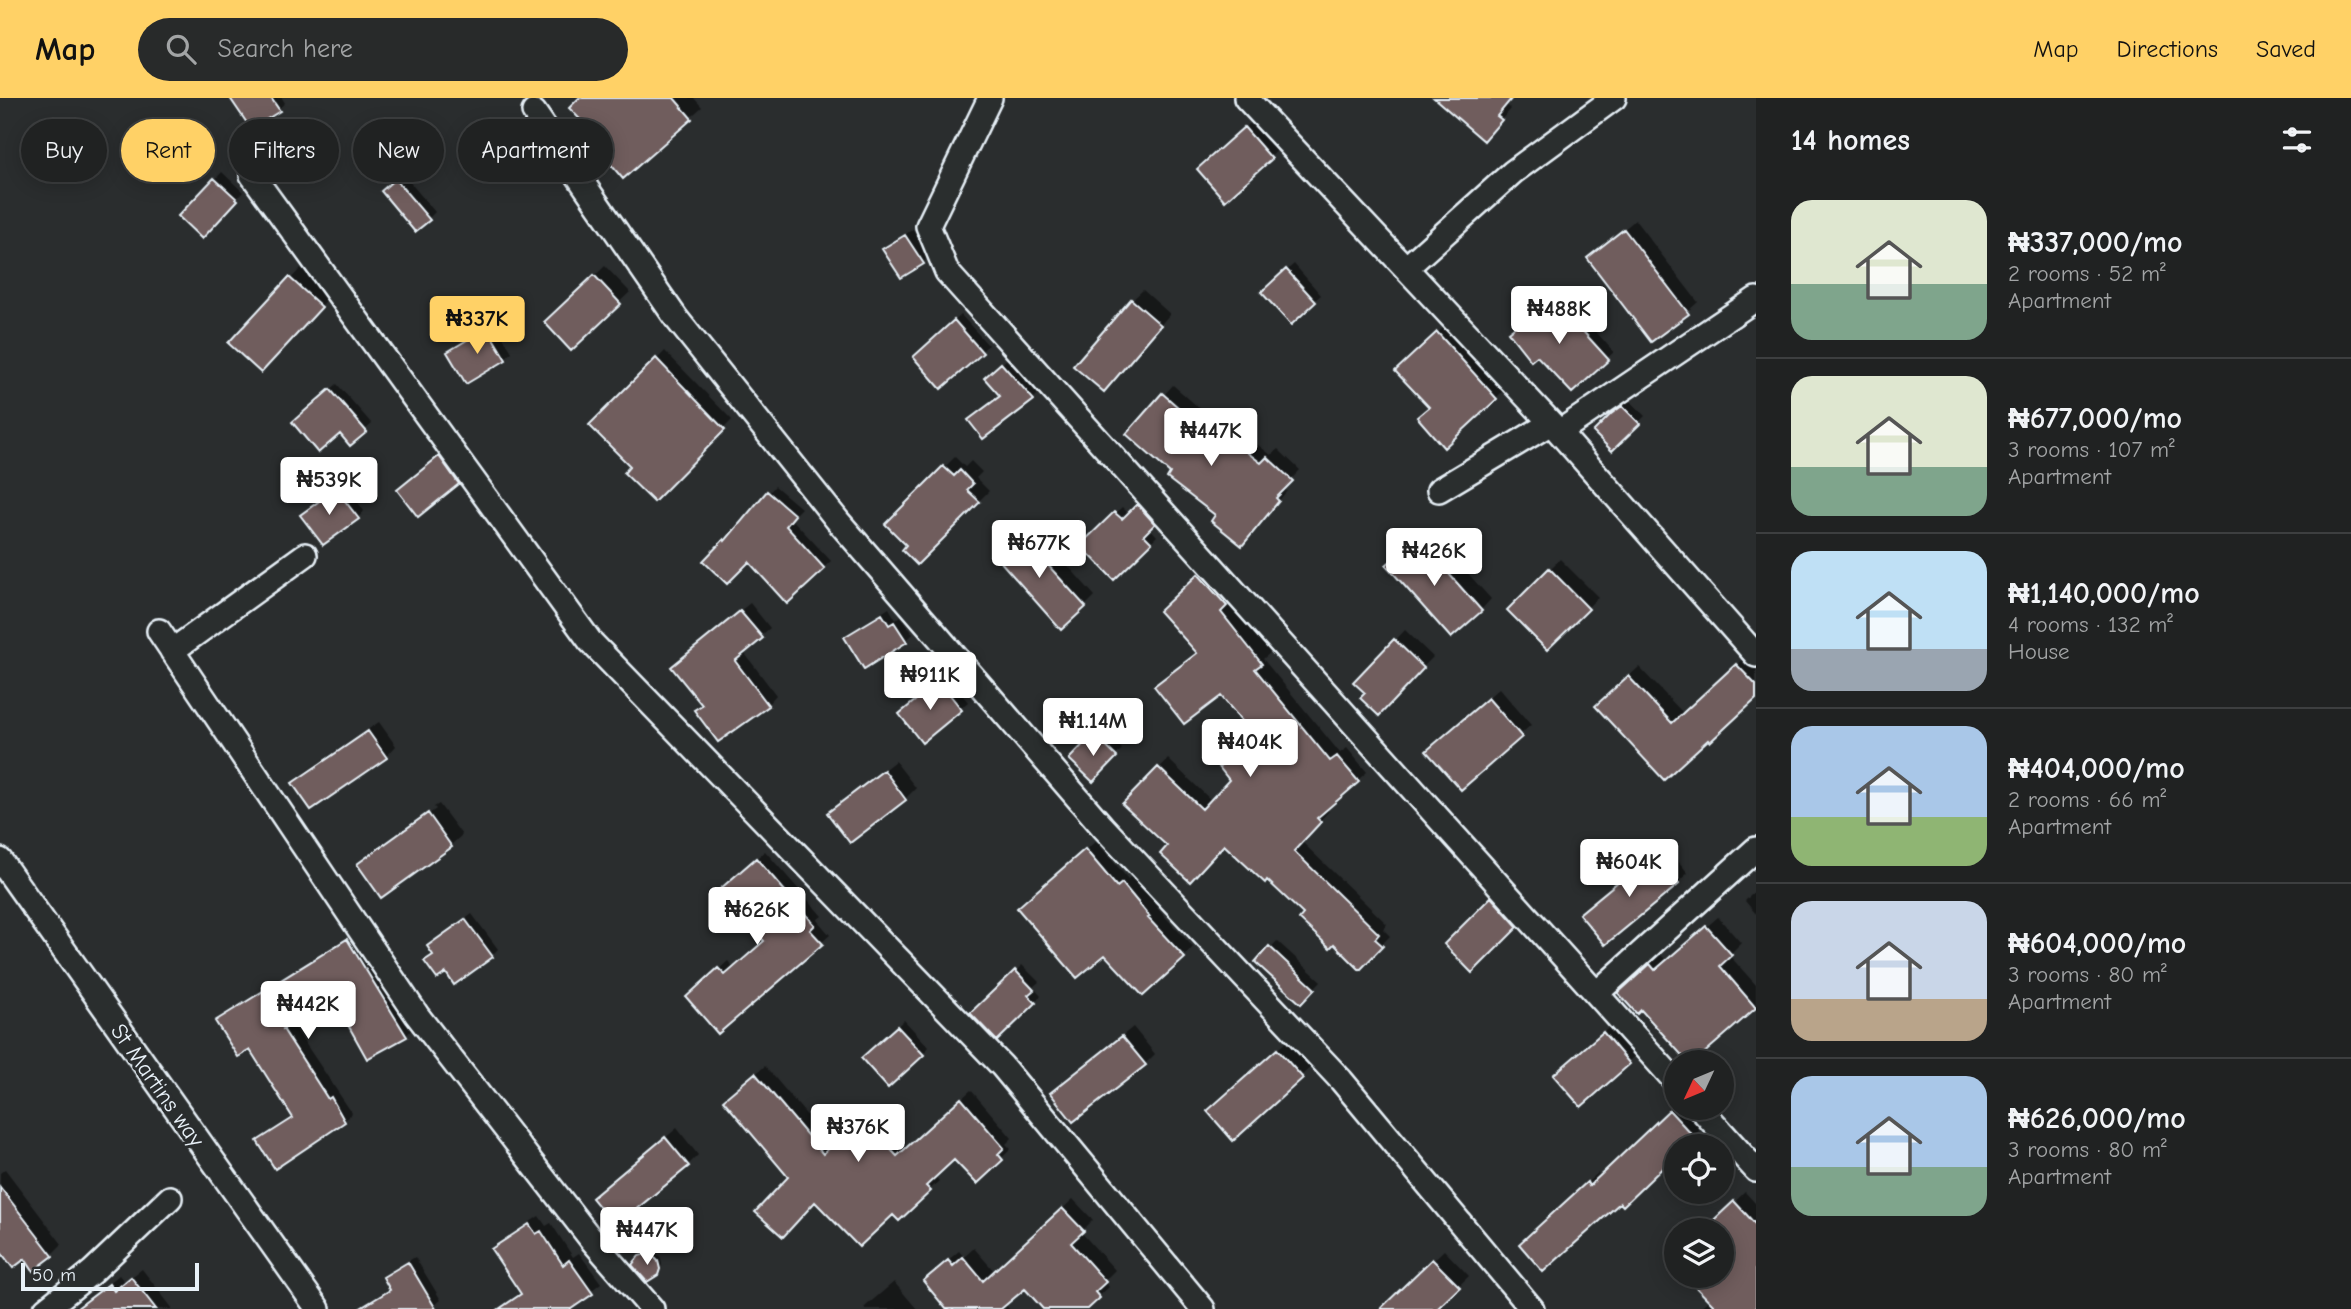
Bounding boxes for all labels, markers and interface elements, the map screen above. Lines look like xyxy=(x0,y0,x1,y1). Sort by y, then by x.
search box xyxy=(138,18,628,81)
text: Map xyxy=(35,30,96,68)
icon: search xyxy=(162,30,200,68)
text: Search here xyxy=(218,34,353,64)
text: Map xyxy=(2033,35,2079,63)
text: Directions xyxy=(2117,35,2218,63)
text: Saved xyxy=(2256,35,2316,63)
chip: Buy xyxy=(21,119,107,182)
chip: Rent xyxy=(121,119,215,182)
chip: Filters xyxy=(229,119,339,182)
chip: New xyxy=(353,119,444,182)
chip: Apartment xyxy=(458,119,613,182)
icon: filters xyxy=(2278,121,2316,159)
text: 14 homes xyxy=(1791,123,1910,158)
text: ₦337,000/mo xyxy=(2008,225,2183,260)
icon: home xyxy=(1847,228,1931,312)
text: 2 rooms · 52 m² xyxy=(2008,260,2166,287)
pin: ₦488K xyxy=(1510,286,1608,346)
text: Apartment xyxy=(2008,287,2111,314)
text: ₦488K xyxy=(1527,295,1591,322)
pin: ₦337K xyxy=(428,296,526,356)
text: ₦337K xyxy=(446,305,508,332)
text: ₦677,000/mo xyxy=(2008,401,2182,436)
icon: home xyxy=(1847,404,1931,488)
pin: ₦447K xyxy=(1162,408,1260,468)
text: ₦447K xyxy=(1180,417,1242,444)
text: 3 rooms · 107 m² xyxy=(2008,436,2175,463)
pin: ₦539K xyxy=(280,458,378,517)
text: Apartment xyxy=(2008,463,2111,490)
text: ₦539K xyxy=(296,466,362,493)
pin: ₦677K xyxy=(990,520,1088,580)
pin: ₦426K xyxy=(1385,528,1483,588)
text: ₦677K xyxy=(1008,529,1070,556)
text: ₦426K xyxy=(1402,537,1466,564)
text: ₦1,140,000/mo xyxy=(2008,576,2200,611)
icon: home xyxy=(1847,579,1931,663)
text: 4 rooms · 132 m² xyxy=(2008,611,2173,638)
text: House xyxy=(2008,638,2070,665)
pin: ₦911K xyxy=(881,652,979,712)
text: ₦911K xyxy=(900,661,960,688)
pin: ₦1.14M xyxy=(1036,698,1150,758)
text: ₦1.14M xyxy=(1059,707,1127,734)
pin: ₦404K xyxy=(1201,720,1299,779)
text: ₦404K xyxy=(1218,728,1282,755)
text: ₦404,000/mo xyxy=(2008,751,2185,786)
icon: home xyxy=(1847,754,1931,838)
text: 2 rooms · 66 m² xyxy=(2008,786,2166,813)
text: Apartment xyxy=(2008,813,2111,840)
pin: ₦604K xyxy=(1580,840,1678,899)
text: ₦604K xyxy=(1596,848,1662,875)
pin: ₦626K xyxy=(708,888,806,947)
text: ₦626K xyxy=(724,896,790,923)
text: ₦604,000/mo xyxy=(2008,926,2186,961)
icon: home xyxy=(1847,929,1931,1013)
text: 3 rooms · 80 m² xyxy=(2008,961,2167,988)
pin: ₦442K xyxy=(259,982,357,1041)
text: Apartment xyxy=(2008,988,2111,1015)
text: ₦442K xyxy=(277,990,339,1017)
street label: St Martins way xyxy=(105,1018,210,1153)
north arrow xyxy=(1664,1050,1734,1120)
map controls xyxy=(1664,1050,1734,1288)
text: ₦626,000/mo xyxy=(2008,1101,2186,1136)
pin: ₦376K xyxy=(809,1104,907,1164)
icon: home xyxy=(1847,1104,1931,1188)
text: ₦376K xyxy=(827,1113,889,1140)
button: locate xyxy=(1664,1134,1734,1204)
text: 3 rooms · 80 m² xyxy=(2008,1136,2167,1163)
text: Apartment xyxy=(2008,1163,2111,1190)
pin: ₦447K xyxy=(598,1208,696,1267)
text: ₦447K xyxy=(616,1216,678,1243)
button: layers xyxy=(1664,1218,1734,1288)
scale bar xyxy=(21,1260,200,1292)
text: 50 m xyxy=(32,1264,76,1286)

